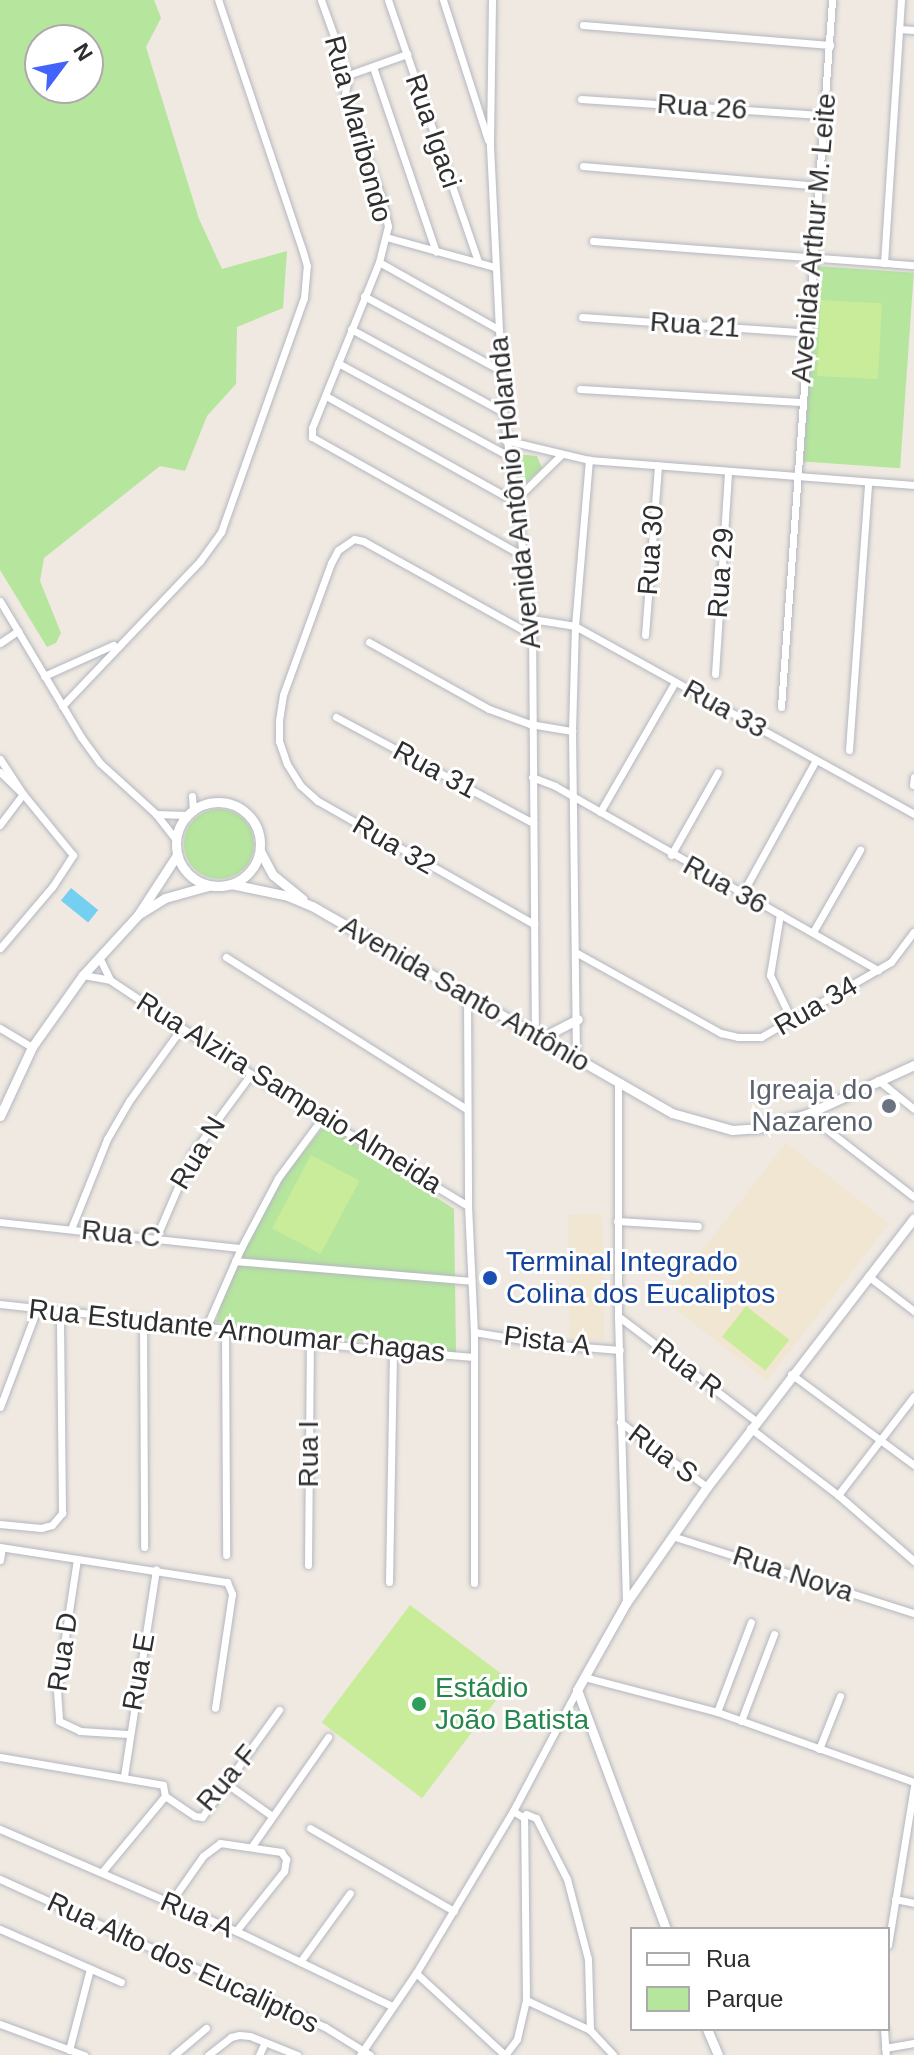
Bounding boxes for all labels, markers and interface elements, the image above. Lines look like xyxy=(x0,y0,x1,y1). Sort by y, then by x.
north arrow xyxy=(24,24,104,104)
street label: Rua Maribondo xyxy=(317,32,399,226)
text: N xyxy=(68,39,98,65)
street label: Rua Igaci xyxy=(398,70,468,192)
street label: Rua 26 xyxy=(656,87,748,127)
street label: Avenida Arthur M. Leite xyxy=(785,91,843,385)
street label: Rua 21 xyxy=(649,305,741,345)
street label: Avenida Antônio Holanda xyxy=(482,334,548,652)
street label: Rua 30 xyxy=(631,504,671,596)
street label: Rua 29 xyxy=(701,527,741,619)
street label: Rua 33 xyxy=(677,672,773,746)
street label: Rua 31 xyxy=(387,734,483,806)
street label: Rua 32 xyxy=(347,808,441,882)
street label: Rua 36 xyxy=(677,848,773,922)
street label: Avenida Santo Antônio xyxy=(333,908,597,1080)
street label: Rua 34 xyxy=(769,969,863,1043)
street label: Rua Alzira Sampaio Almeida xyxy=(129,984,449,1202)
place label: Igreaja do Nazareno xyxy=(748,1073,873,1139)
marker: Igreaja do Nazareno xyxy=(880,1097,898,1115)
street label: Rua N xyxy=(163,1110,233,1196)
street label: Rua C xyxy=(80,1213,162,1255)
place label: Terminal Integrado Colina dos Eucaliptos xyxy=(506,1245,775,1311)
marker: Terminal Integrado Colina dos Eucaliptos xyxy=(481,1269,499,1287)
street label: Rua Estudante Arnoumar Chagas xyxy=(26,1292,448,1370)
street label: Pista A xyxy=(501,1319,593,1363)
street label: Rua R xyxy=(645,1331,729,1405)
street label: Rua S xyxy=(622,1417,704,1491)
street label: Rua I xyxy=(292,1421,326,1487)
street label: Rua Nova xyxy=(729,1539,857,1609)
street label: Rua D xyxy=(41,1610,85,1694)
street label: Rua E xyxy=(116,1631,162,1713)
place label: Estádio João Batista xyxy=(435,1671,589,1737)
marker: Estádio João Batista xyxy=(410,1695,428,1713)
street label: Rua F xyxy=(190,1738,264,1818)
street label: Rua A xyxy=(155,1884,239,1946)
street label: Rua Alto dos Eucaliptos xyxy=(41,1885,325,2041)
legend xyxy=(630,1927,890,2031)
text: Rua xyxy=(706,1945,750,1972)
text: Parque xyxy=(706,1985,783,2012)

